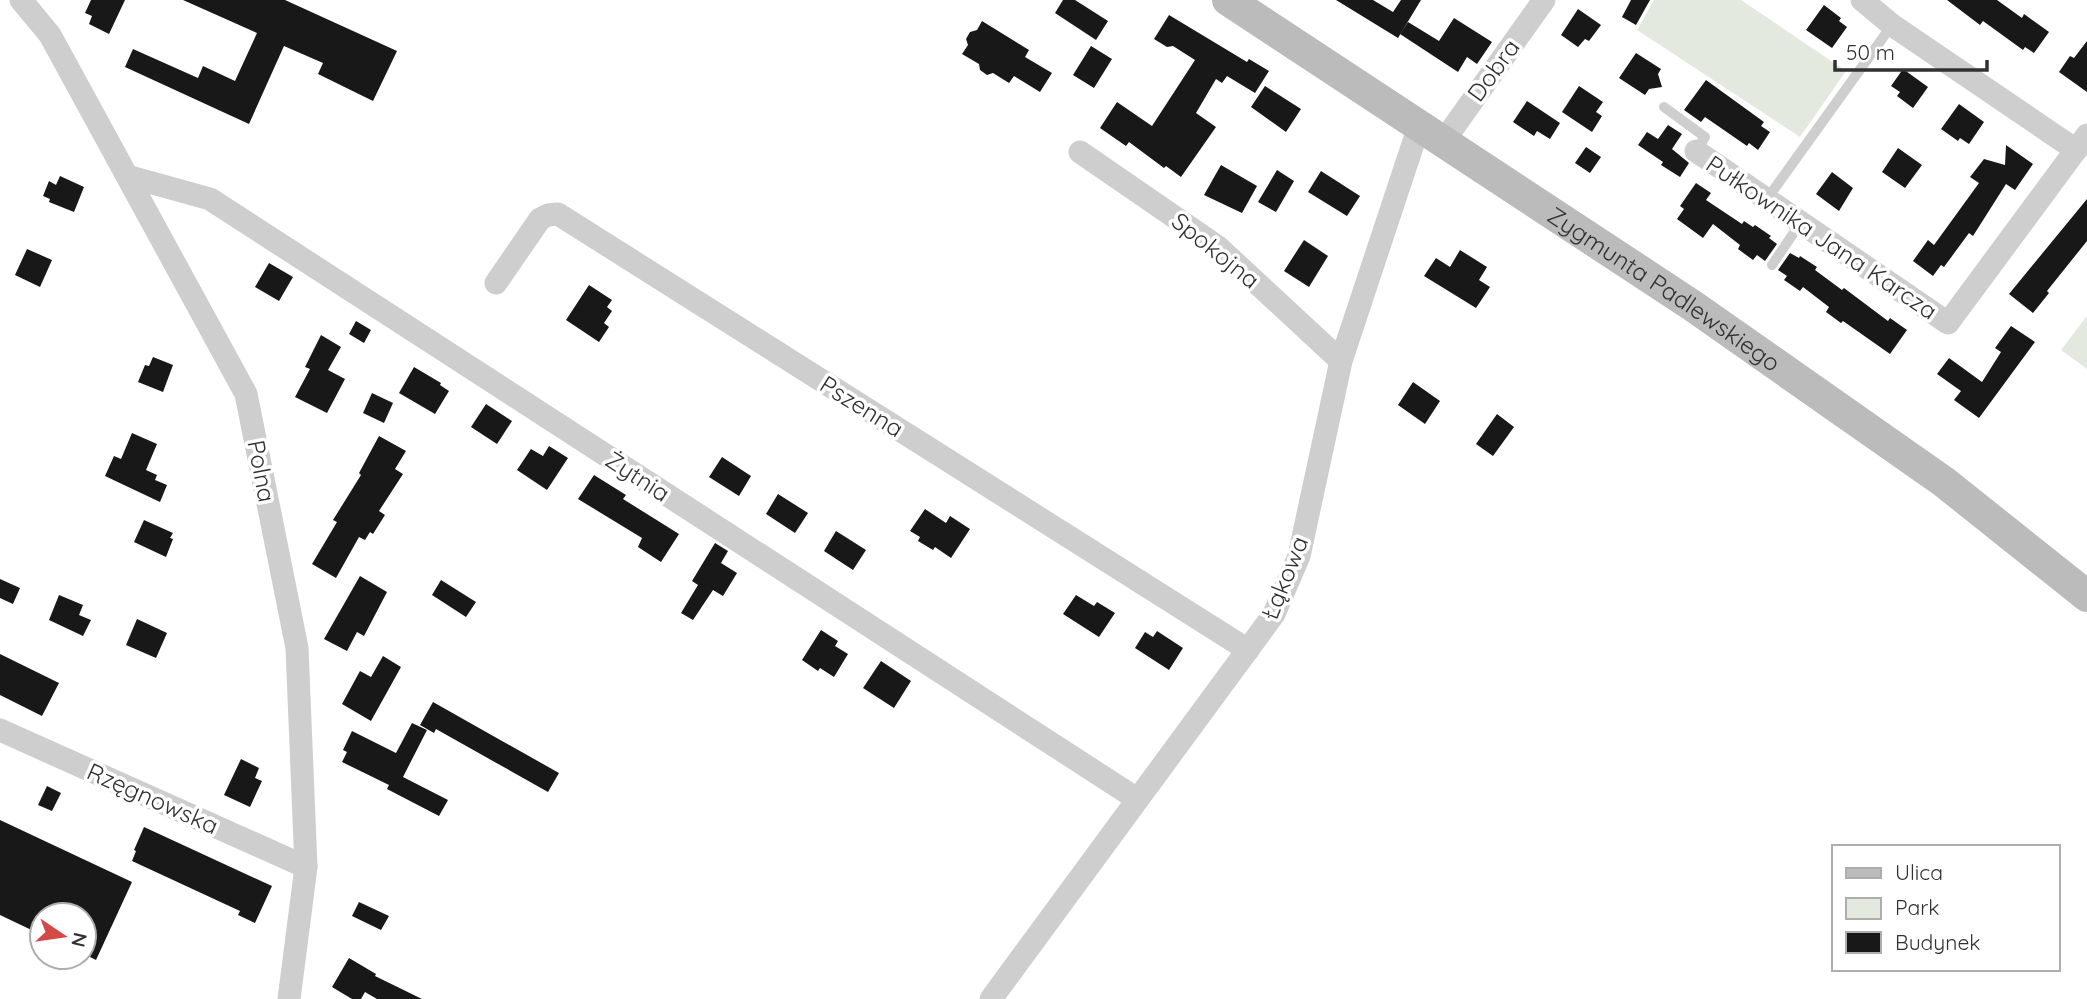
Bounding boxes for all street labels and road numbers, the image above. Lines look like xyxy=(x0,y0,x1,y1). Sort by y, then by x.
street label: Dobra xyxy=(1460,33,1526,107)
street label: Pułkownika Jana Karcza xyxy=(1701,148,1943,326)
street label: Zygmunta Padlewskiego xyxy=(1542,200,1786,378)
street label: Spokojna xyxy=(1166,206,1266,294)
street label: Pszenna xyxy=(815,369,909,443)
street label: Polna xyxy=(241,437,283,505)
street label: Żytnia xyxy=(600,444,676,508)
street label: Łąkowa xyxy=(1254,532,1314,624)
street label: Rzęgnowska xyxy=(83,756,223,840)

